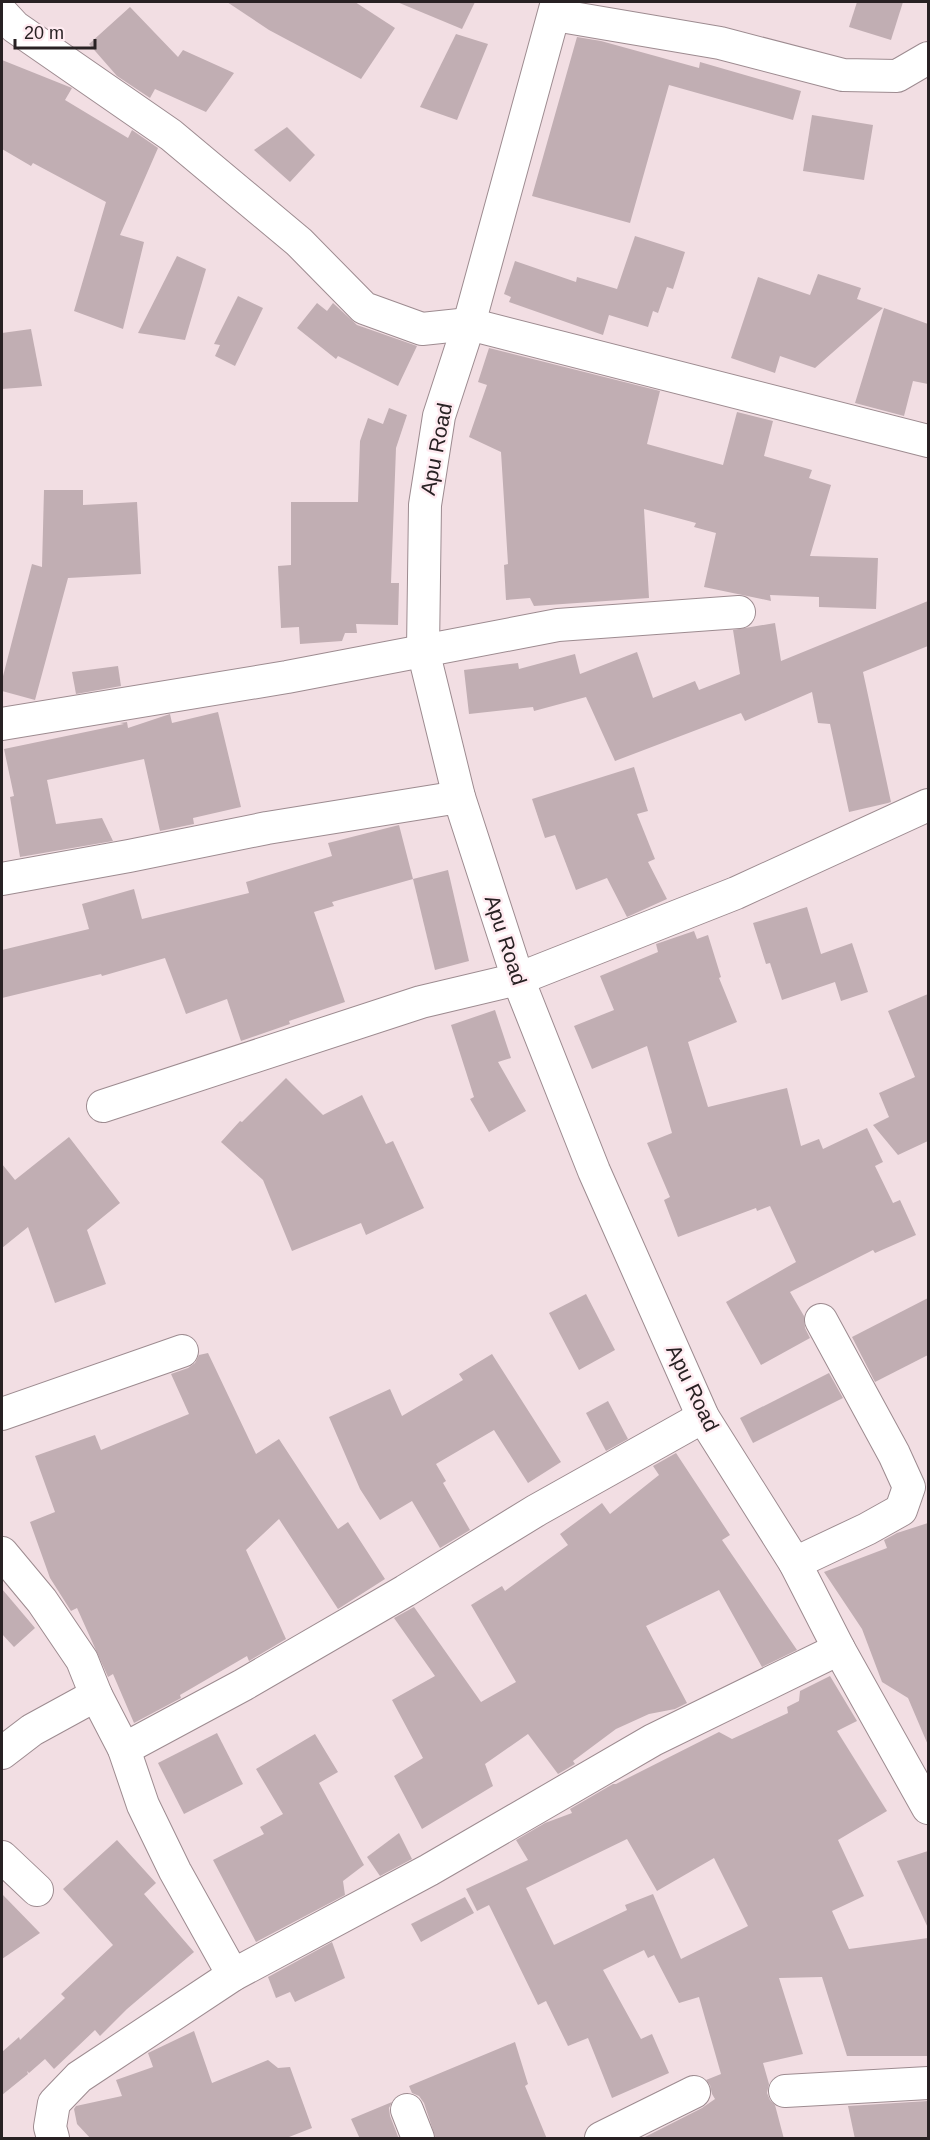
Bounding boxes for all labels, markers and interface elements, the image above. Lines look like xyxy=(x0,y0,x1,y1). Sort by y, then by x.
scale bar xyxy=(15,12,94,50)
text: 20 m xyxy=(24,23,64,43)
street label: Apu Road xyxy=(416,401,456,497)
street label: Apu Road xyxy=(481,892,531,988)
street label: Apu Road xyxy=(662,1341,724,1435)

